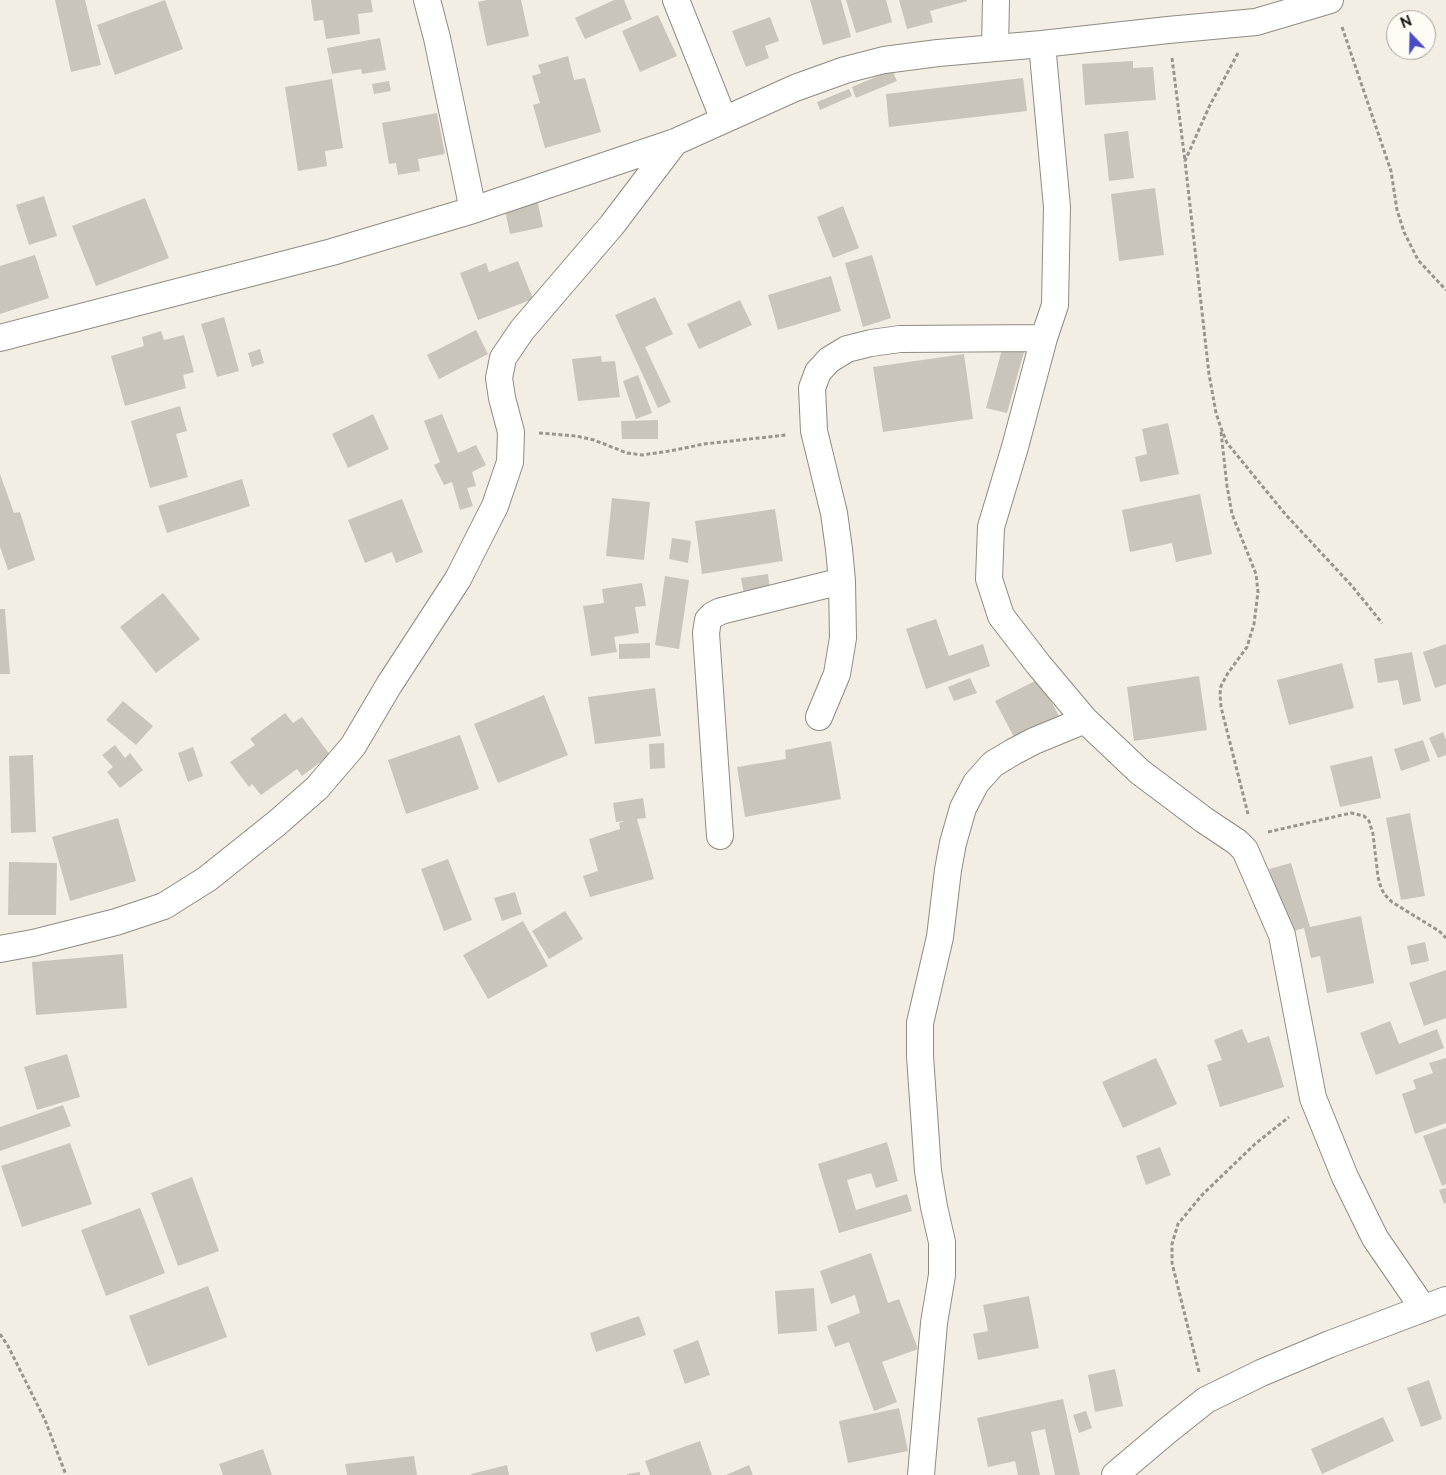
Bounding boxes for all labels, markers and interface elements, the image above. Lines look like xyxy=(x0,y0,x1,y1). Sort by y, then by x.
north arrow xyxy=(1386,10,1436,60)
text: N xyxy=(1398,13,1414,31)

